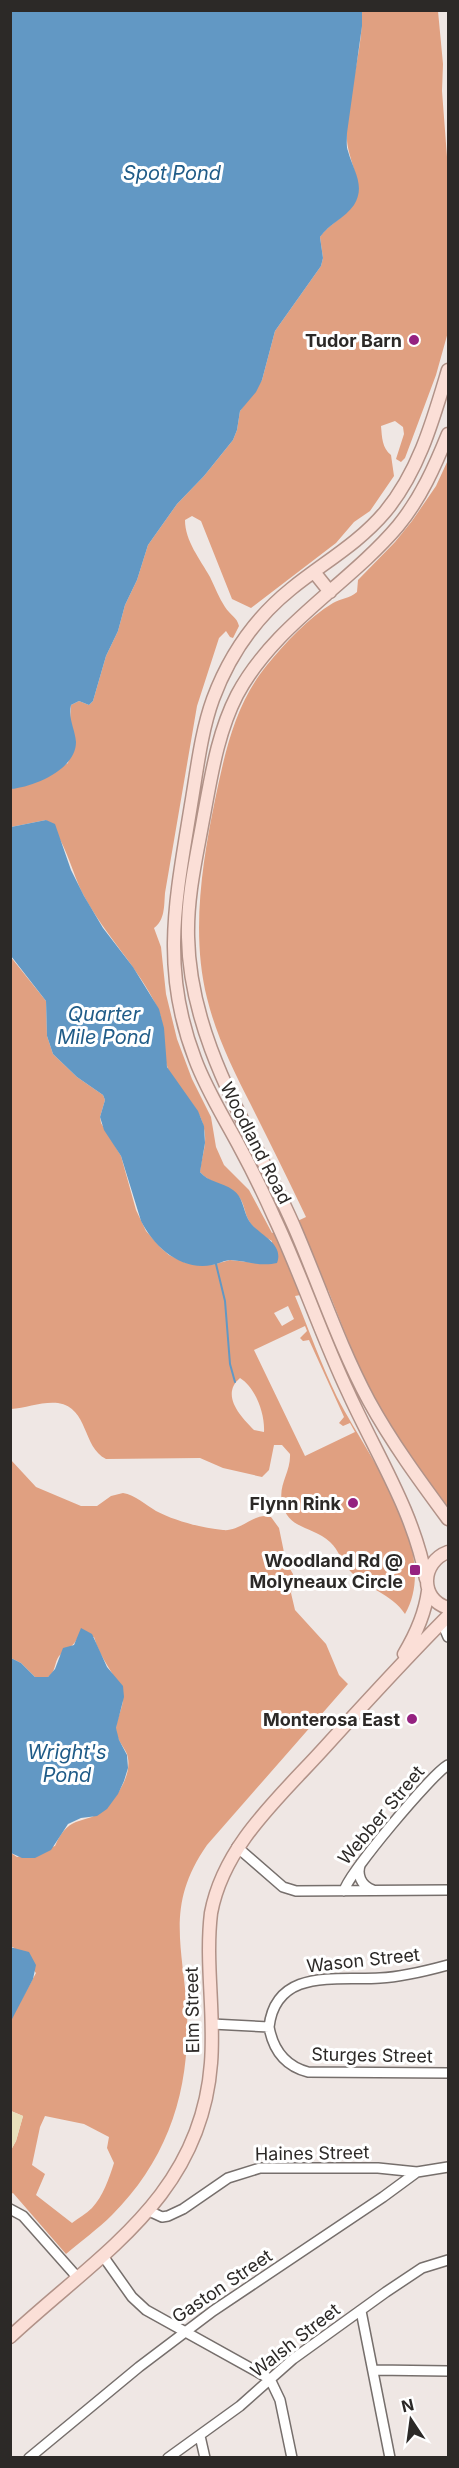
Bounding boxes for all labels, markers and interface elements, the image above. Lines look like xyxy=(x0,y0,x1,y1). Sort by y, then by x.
water label: Spot Pond xyxy=(123,161,222,185)
place label: Tudor Barn xyxy=(305,330,402,351)
marker: Tudor Barn xyxy=(407,333,421,347)
water label: Quarter Mile Pond xyxy=(57,1002,152,1049)
street label: Woodland Road xyxy=(216,1079,296,1207)
place label: Flynn Rink xyxy=(250,1493,342,1514)
marker: Flynn Rink xyxy=(346,1496,360,1510)
place label: Woodland Rd @ Molyneaux Circle xyxy=(250,1550,403,1592)
marker: Woodland Rd @ Molyneaux Circle xyxy=(408,1563,422,1577)
place label: Monterosa East xyxy=(263,1709,400,1730)
marker: Monterosa East xyxy=(405,1712,419,1726)
water label: Wright's Pond xyxy=(28,1740,106,1787)
street label: Webber Street xyxy=(334,1761,428,1869)
street label: Wason Street xyxy=(305,1944,421,1976)
street label: Elm Street xyxy=(181,1966,203,2054)
street label: Sturges Street xyxy=(311,2043,433,2067)
street label: Haines Street xyxy=(255,2142,369,2164)
street label: Gaston Street xyxy=(168,2245,276,2327)
street label: Walsh Street xyxy=(246,2299,344,2381)
north arrow xyxy=(381,2390,441,2450)
text: N xyxy=(399,2394,416,2417)

